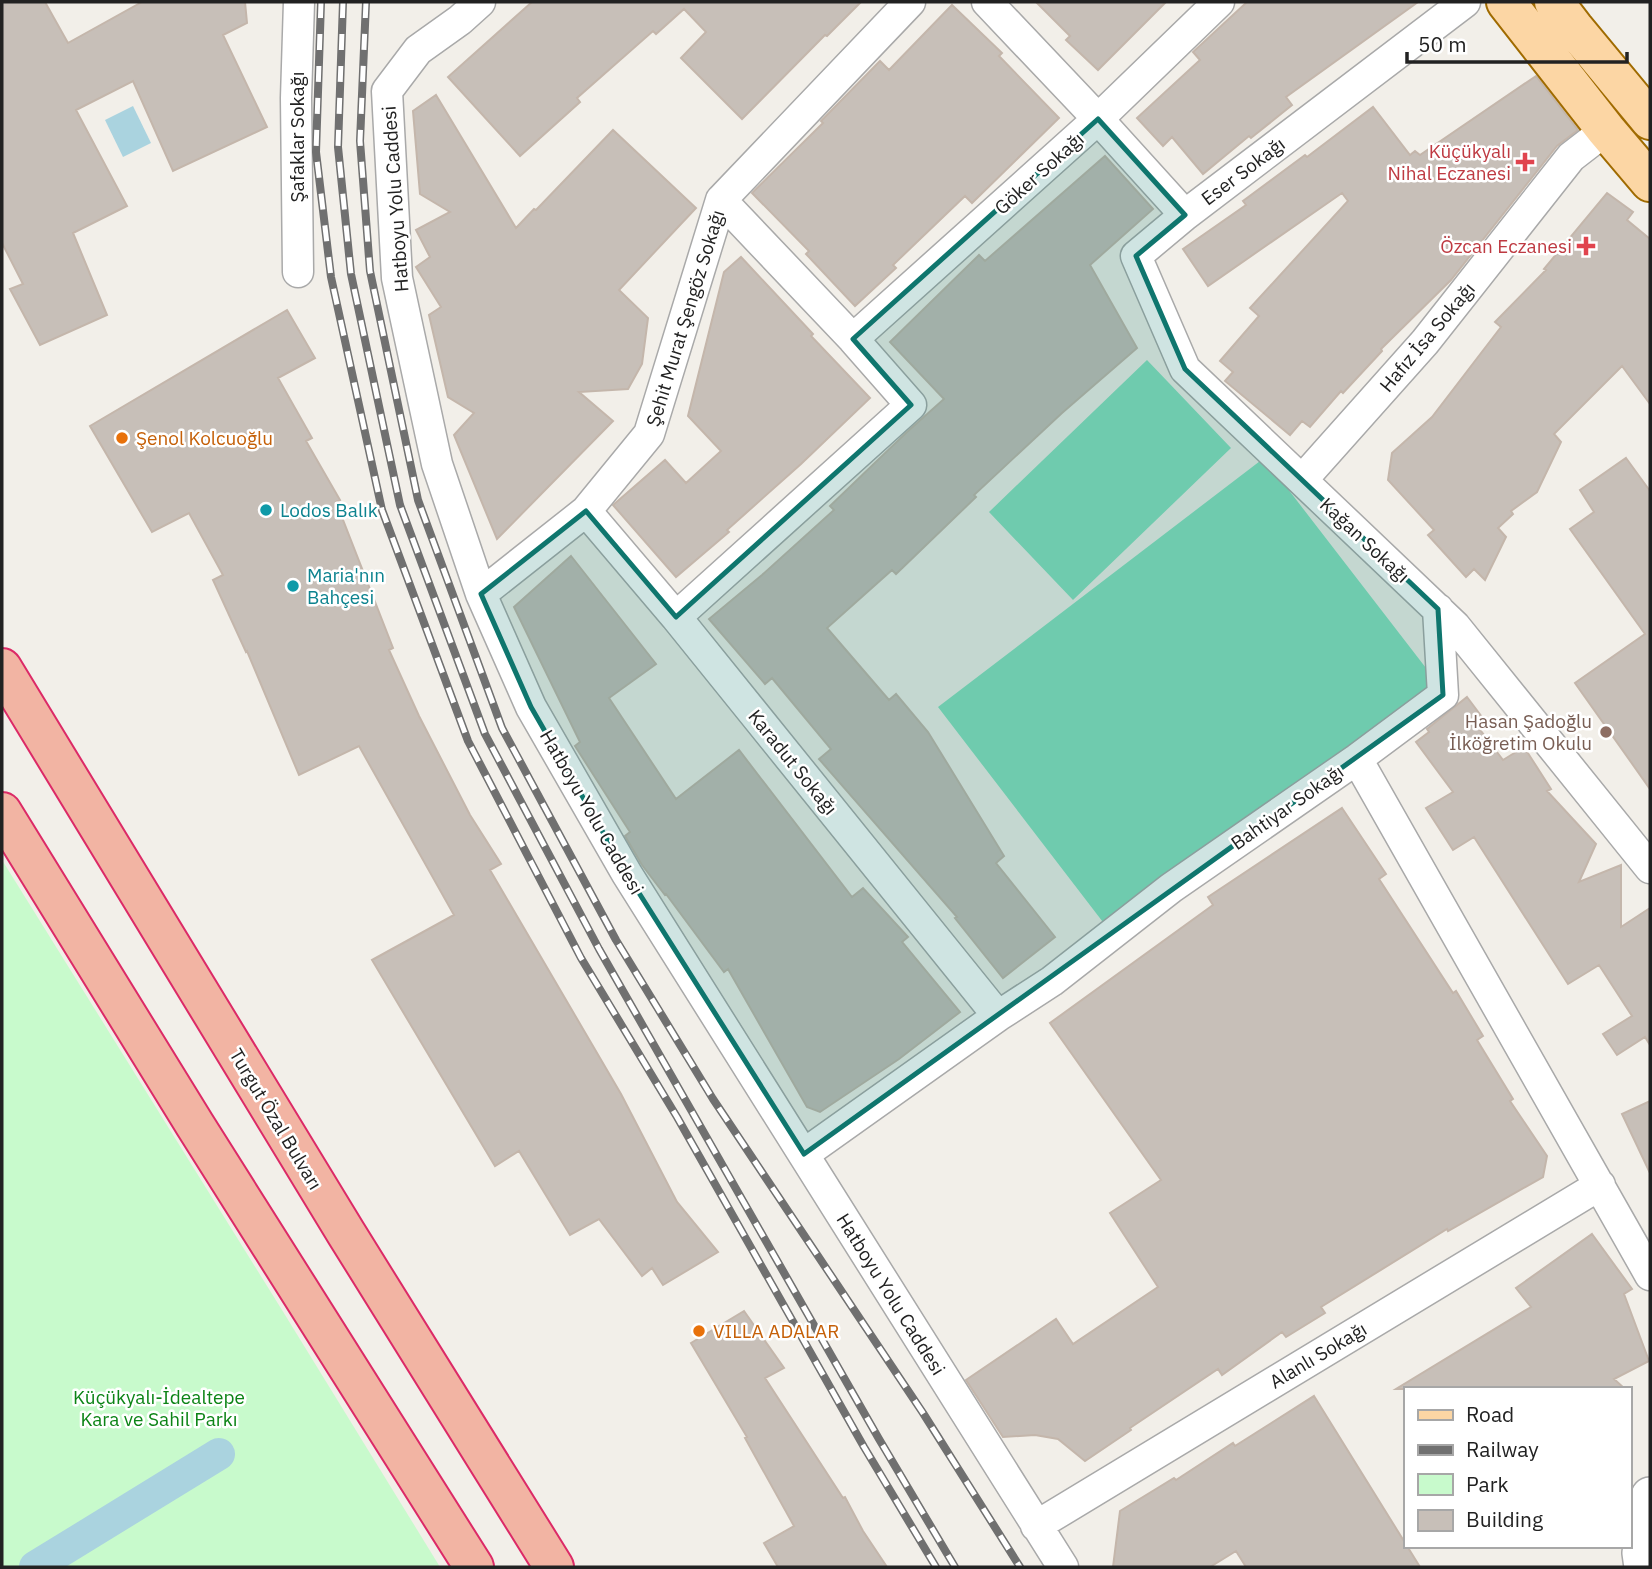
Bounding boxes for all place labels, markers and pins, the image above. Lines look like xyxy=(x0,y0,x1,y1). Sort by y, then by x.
place label: Küçükyalı Nihal Eczanesi xyxy=(1388,139,1511,185)
marker: Küçükyalı Nihal Eczanesi xyxy=(1517,154,1533,170)
place label: Özcan Eczanesi xyxy=(1440,234,1572,258)
marker: Özcan Eczanesi xyxy=(1578,238,1594,254)
place label: Şenol Kolcuoğlu xyxy=(136,426,273,450)
marker: Şenol Kolcuoğlu xyxy=(114,430,130,446)
place label: Lodos Balık xyxy=(280,498,378,522)
marker: Lodos Balık xyxy=(258,502,274,518)
place label: Maria'nın Bahçesi xyxy=(307,563,385,609)
marker: Maria'nın Bahçesi xyxy=(285,578,301,594)
place label: Hasan Şadoğlu İlköğretim Okulu xyxy=(1449,709,1592,755)
marker: Hasan Şadoğlu İlköğretim Okulu xyxy=(1598,724,1614,740)
place label: VILLA ADALAR xyxy=(713,1319,839,1343)
marker: VILLA ADALAR xyxy=(691,1323,707,1339)

